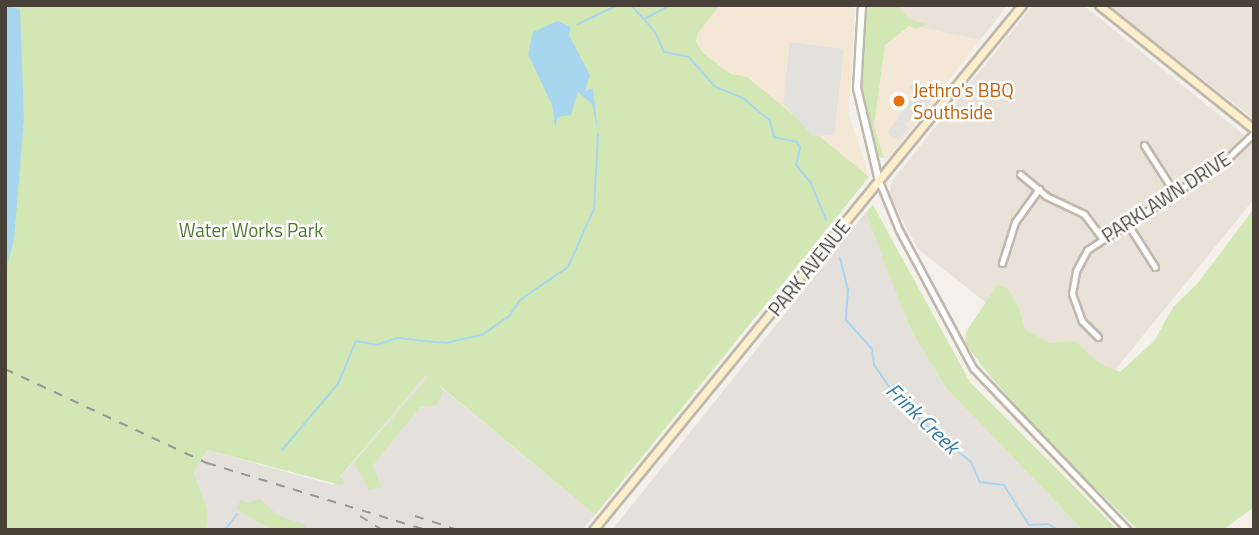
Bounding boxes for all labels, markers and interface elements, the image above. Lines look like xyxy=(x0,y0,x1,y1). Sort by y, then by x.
place label: Jethro's BBQ Southside xyxy=(913,79,1014,123)
marker: Jethro's BBQ Southside xyxy=(891,93,907,109)
street label: PARKLAWN DRIVE xyxy=(1097,147,1235,247)
street label: PARK AVENUE xyxy=(763,216,855,320)
park label: Water Works Park xyxy=(179,219,323,241)
water label: Frink Creek xyxy=(882,377,964,459)

